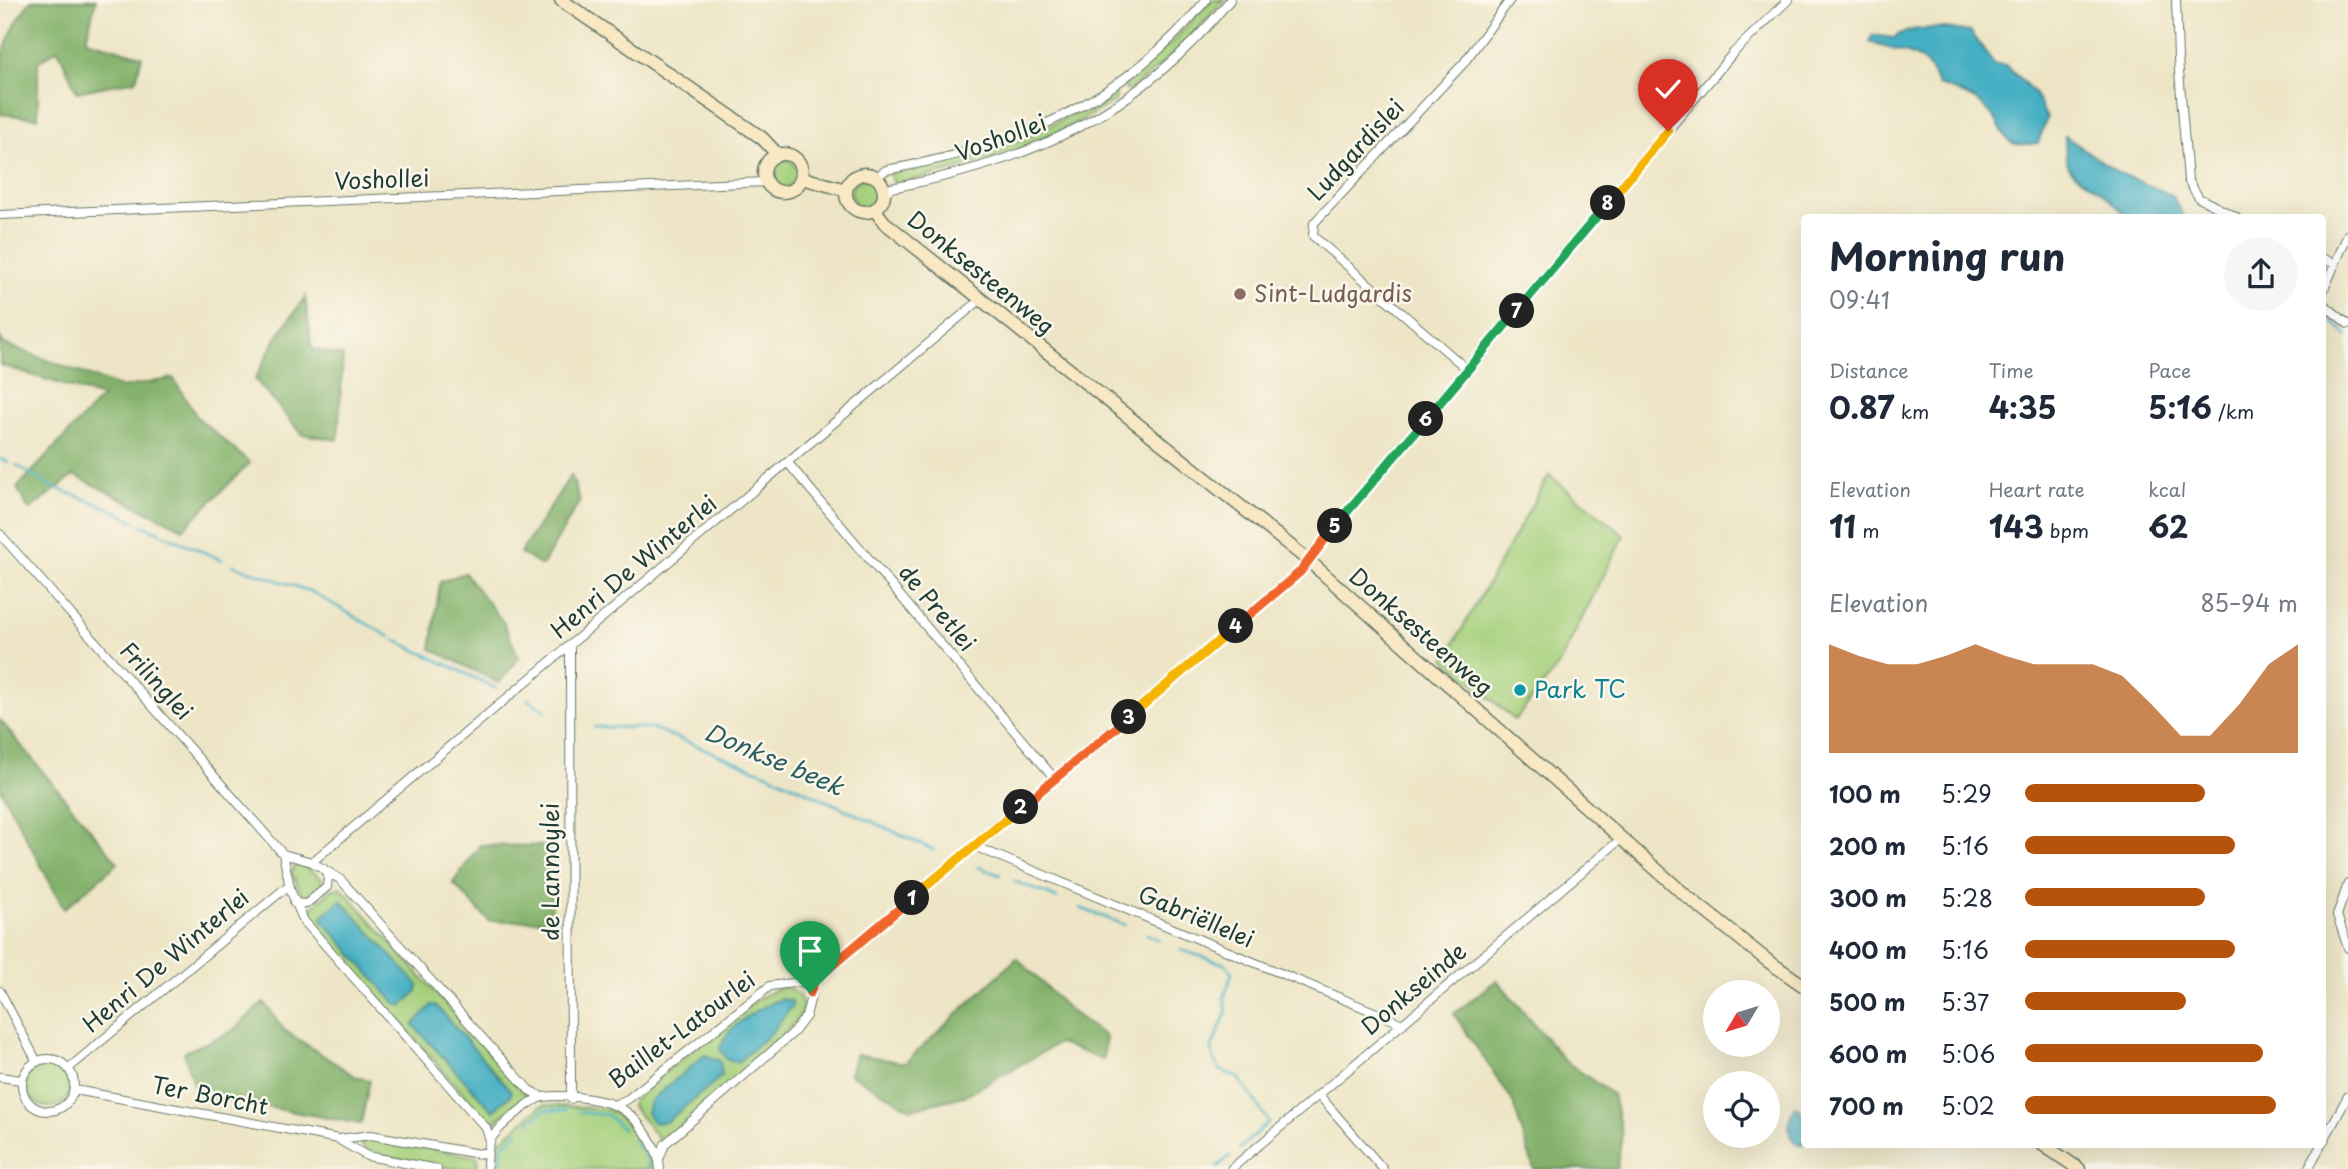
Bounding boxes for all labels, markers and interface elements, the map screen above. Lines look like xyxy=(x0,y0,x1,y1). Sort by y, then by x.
pin xyxy=(1638,59,1698,131)
icon: check xyxy=(1649,70,1687,108)
street label: Ludgardislei xyxy=(1298,90,1412,208)
street label: Voshollei xyxy=(950,104,1051,169)
street label: Voshollei xyxy=(334,159,430,198)
pin: 8 xyxy=(1590,186,1626,220)
text: 8 xyxy=(1602,188,1613,216)
street label: Donksesteenweg xyxy=(901,201,1063,342)
text: Morning run xyxy=(1829,227,2065,284)
button: share xyxy=(2224,237,2298,311)
place label: Sint-Ludgardis xyxy=(1254,275,1412,310)
text: 09:41 xyxy=(1829,282,1890,317)
marker: Sint-Ludgardis xyxy=(1232,286,1248,302)
pin: 7 xyxy=(1500,294,1534,328)
text: 7 xyxy=(1511,296,1522,324)
text: Distance xyxy=(1829,356,1909,384)
text: Time xyxy=(1989,356,2034,384)
text: Pace xyxy=(2148,356,2191,384)
text: 0.87 xyxy=(1829,384,1895,429)
text: 4:35 xyxy=(1989,384,2057,429)
text: 5:16 xyxy=(2148,384,2212,429)
text: km xyxy=(1895,397,1929,425)
text: /km xyxy=(2212,397,2254,425)
pin: 6 xyxy=(1408,402,1444,436)
text: 6 xyxy=(1419,404,1432,432)
text: Elevation xyxy=(1829,475,1911,503)
text: Heart rate xyxy=(1989,475,2085,503)
text: kcal xyxy=(2148,475,2186,503)
street label: Henri De Winterlei xyxy=(542,486,724,646)
text: 11 xyxy=(1829,503,1856,548)
text: 143 xyxy=(1989,503,2044,548)
text: 62 xyxy=(2148,503,2188,548)
pin: 5 xyxy=(1318,508,1352,544)
text: 5 xyxy=(1328,511,1341,539)
text: m xyxy=(1856,516,1880,544)
text: bpm xyxy=(2044,516,2089,544)
street label: de Pretlei xyxy=(891,556,985,658)
street label: Donksesteenweg xyxy=(1342,558,1502,703)
text: Elevation xyxy=(1829,585,1928,620)
text: 85–94 m xyxy=(2201,585,2298,620)
pin: 4 xyxy=(1218,608,1254,644)
text: 4 xyxy=(1229,611,1242,639)
street label: Frilinglei xyxy=(112,633,202,727)
place label: Park TC xyxy=(1534,671,1626,706)
marker: Park TC xyxy=(1512,682,1528,698)
pin: 3 xyxy=(1112,700,1146,734)
text: 3 xyxy=(1122,702,1135,730)
water label: Donkse beek xyxy=(700,713,851,804)
text: 100 m xyxy=(1829,776,1901,811)
text: 5:29 xyxy=(1941,776,1992,811)
pin: 2 xyxy=(1004,790,1038,824)
text: 2 xyxy=(1014,792,1027,820)
street label: de Lannoylei xyxy=(532,803,567,941)
text: 200 m xyxy=(1829,828,1906,863)
text: 5:16 xyxy=(1941,828,1989,863)
street label: Gabriëllelei xyxy=(1133,876,1260,956)
street label: Henri De Winterlei xyxy=(74,880,256,1040)
pin: 1 xyxy=(894,880,930,916)
text: 300 m xyxy=(1829,880,1907,915)
text: 5:28 xyxy=(1941,880,1993,915)
text: 1 xyxy=(907,883,916,911)
pin xyxy=(780,921,840,993)
icon: arrive xyxy=(791,932,829,970)
text: 400 m xyxy=(1829,932,1907,967)
text: 5:16 xyxy=(1941,932,1989,967)
street label: Donkseinde xyxy=(1353,933,1473,1042)
street label: Baillet-Latourlei xyxy=(600,962,762,1096)
north arrow xyxy=(1703,980,1780,1057)
map controls xyxy=(1703,980,1780,1148)
text: 500 m xyxy=(1829,984,1906,1019)
text: 5:37 xyxy=(1941,984,1989,1019)
text: 600 m xyxy=(1829,1036,1907,1071)
text: 5:06 xyxy=(1941,1036,1995,1071)
street label: Ter Borcht xyxy=(149,1066,272,1123)
button: locate xyxy=(1703,1071,1780,1148)
text: 700 m xyxy=(1829,1088,1904,1123)
text: 5:02 xyxy=(1941,1088,1995,1123)

